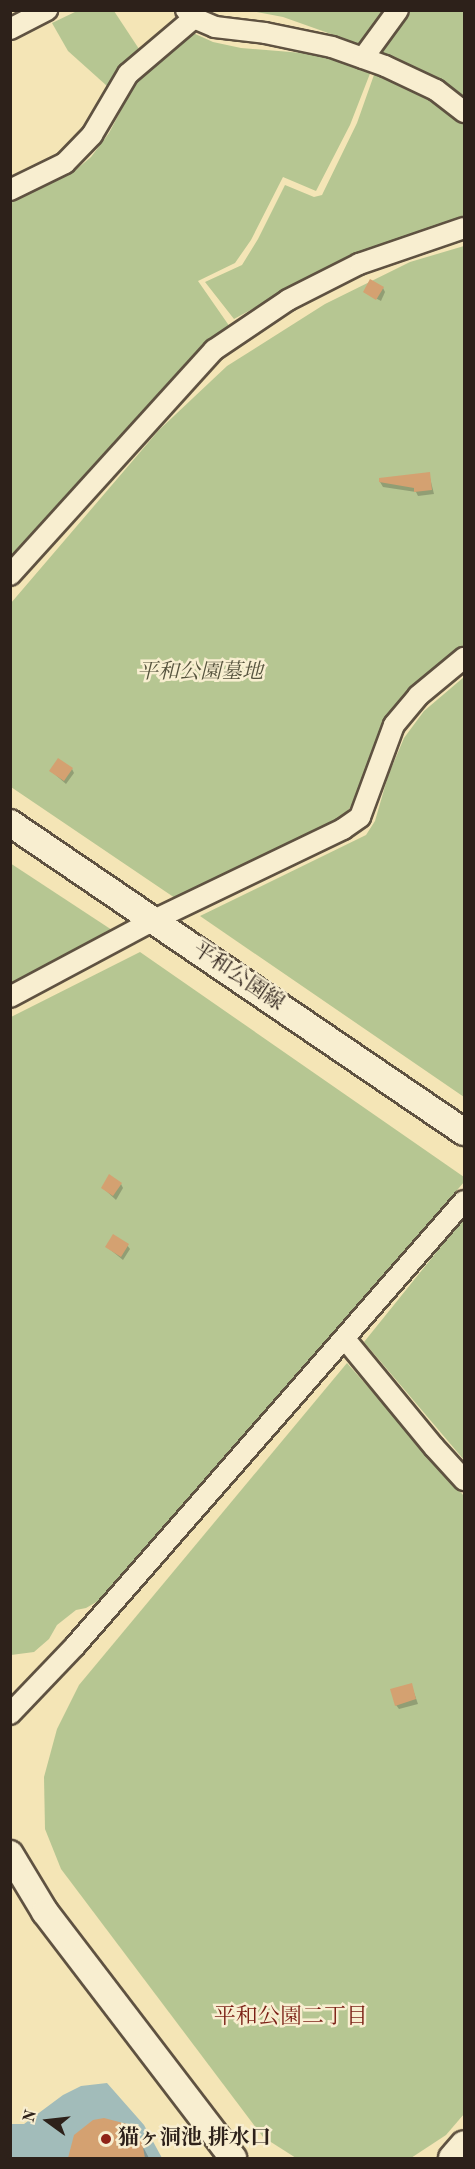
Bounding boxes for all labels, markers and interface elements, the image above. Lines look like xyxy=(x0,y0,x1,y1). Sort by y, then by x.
park label: 平和公園墓地 xyxy=(137,660,263,686)
street label: 平和公園線 xyxy=(187,937,289,1017)
district label: 平和公園二丁目 xyxy=(214,2005,368,2031)
north arrow xyxy=(18,2091,78,2151)
text: N xyxy=(21,2108,40,2124)
place label: 猫ヶ洞池 排水口 xyxy=(118,2126,271,2152)
marker: 猫ヶ洞池 排水口 xyxy=(99,2132,113,2146)

